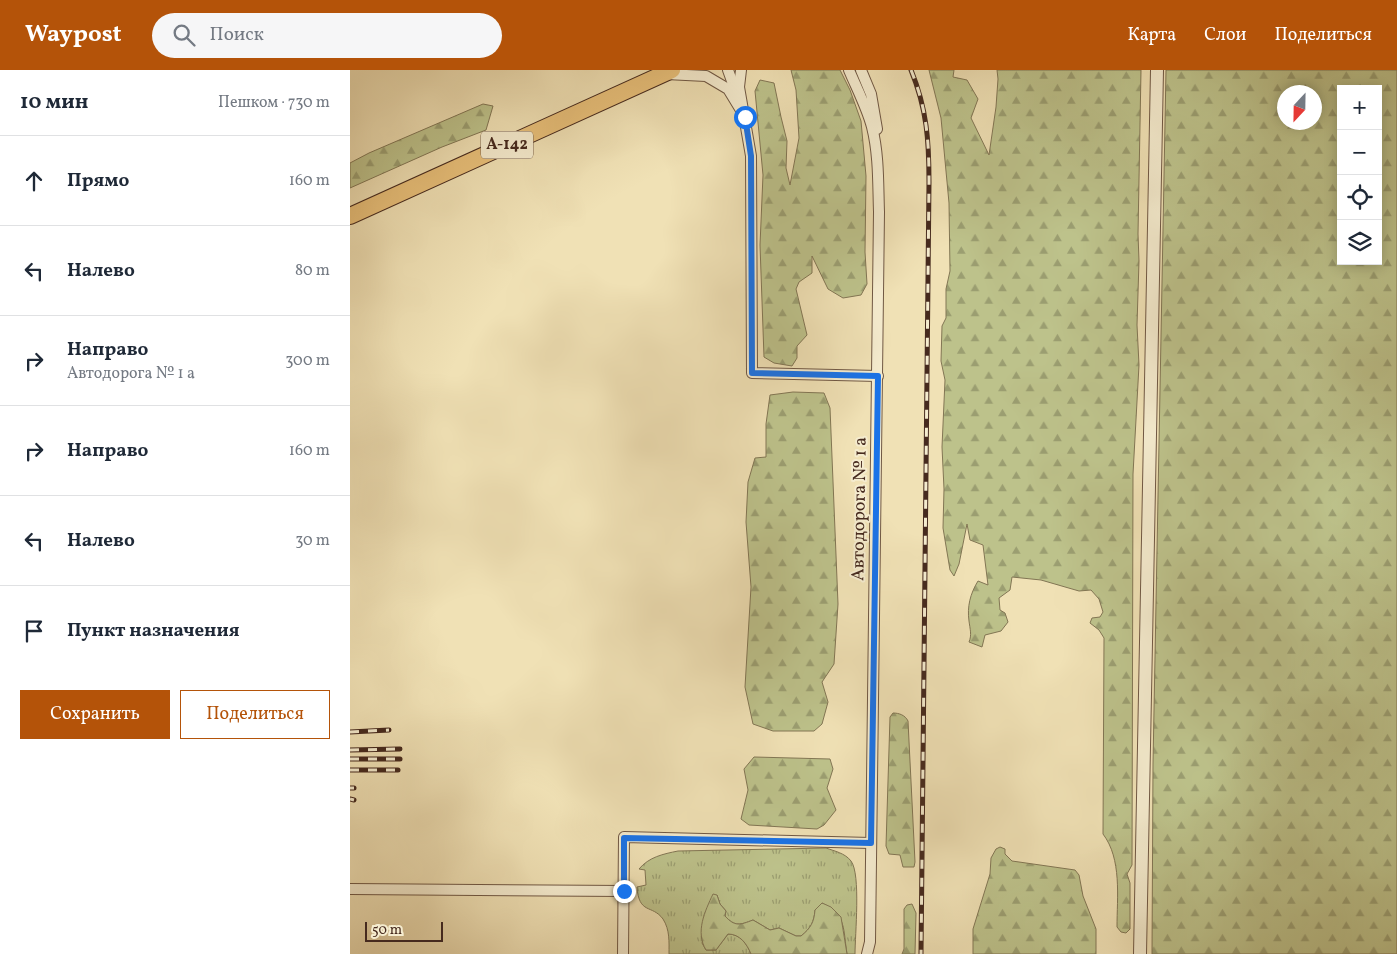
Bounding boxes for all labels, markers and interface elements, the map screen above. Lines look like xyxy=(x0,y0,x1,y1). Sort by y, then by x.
search box xyxy=(152,13,502,58)
text: Waypost xyxy=(25,18,122,52)
icon: search xyxy=(170,21,198,49)
text: Поиск xyxy=(210,22,264,48)
text: Карта xyxy=(1128,23,1176,48)
text: Слои xyxy=(1204,23,1246,48)
text: Поделиться xyxy=(1274,23,1372,48)
north arrow xyxy=(1277,85,1322,130)
map controls xyxy=(1337,85,1382,265)
button: + xyxy=(1337,85,1382,130)
text: 10 мин xyxy=(20,88,88,117)
text: Пешком · 730 m xyxy=(218,92,330,114)
route start xyxy=(734,106,757,129)
button: − xyxy=(1337,130,1382,175)
road number: А-142 xyxy=(481,132,533,158)
icon: ahead xyxy=(20,167,48,195)
text: Прямо xyxy=(67,168,129,194)
text: 160 m xyxy=(289,170,330,192)
button: locate xyxy=(1337,175,1382,220)
button: layers xyxy=(1337,220,1382,265)
icon: left xyxy=(20,257,48,285)
text: Налево xyxy=(67,258,135,284)
text: 80 m xyxy=(295,260,330,282)
text: Направо xyxy=(67,337,149,363)
icon: right xyxy=(20,347,48,375)
text: 300 m xyxy=(285,350,330,372)
text: Автодорога № 1 а xyxy=(67,363,195,385)
icon: right xyxy=(20,437,48,465)
street label: Автодорога № 1 а xyxy=(846,437,874,581)
text: Направо xyxy=(67,438,149,464)
text: 160 m xyxy=(289,440,330,462)
icon: left xyxy=(20,527,48,555)
text: Налево xyxy=(67,528,135,554)
text: 30 m xyxy=(295,530,330,552)
icon: arrive xyxy=(20,617,48,645)
text: Пункт назначения xyxy=(67,618,240,644)
button: Сохранить xyxy=(20,690,170,739)
button: Поделиться xyxy=(180,690,330,739)
route end xyxy=(613,880,636,903)
scale bar xyxy=(365,919,442,942)
text: 50 m xyxy=(372,921,402,940)

